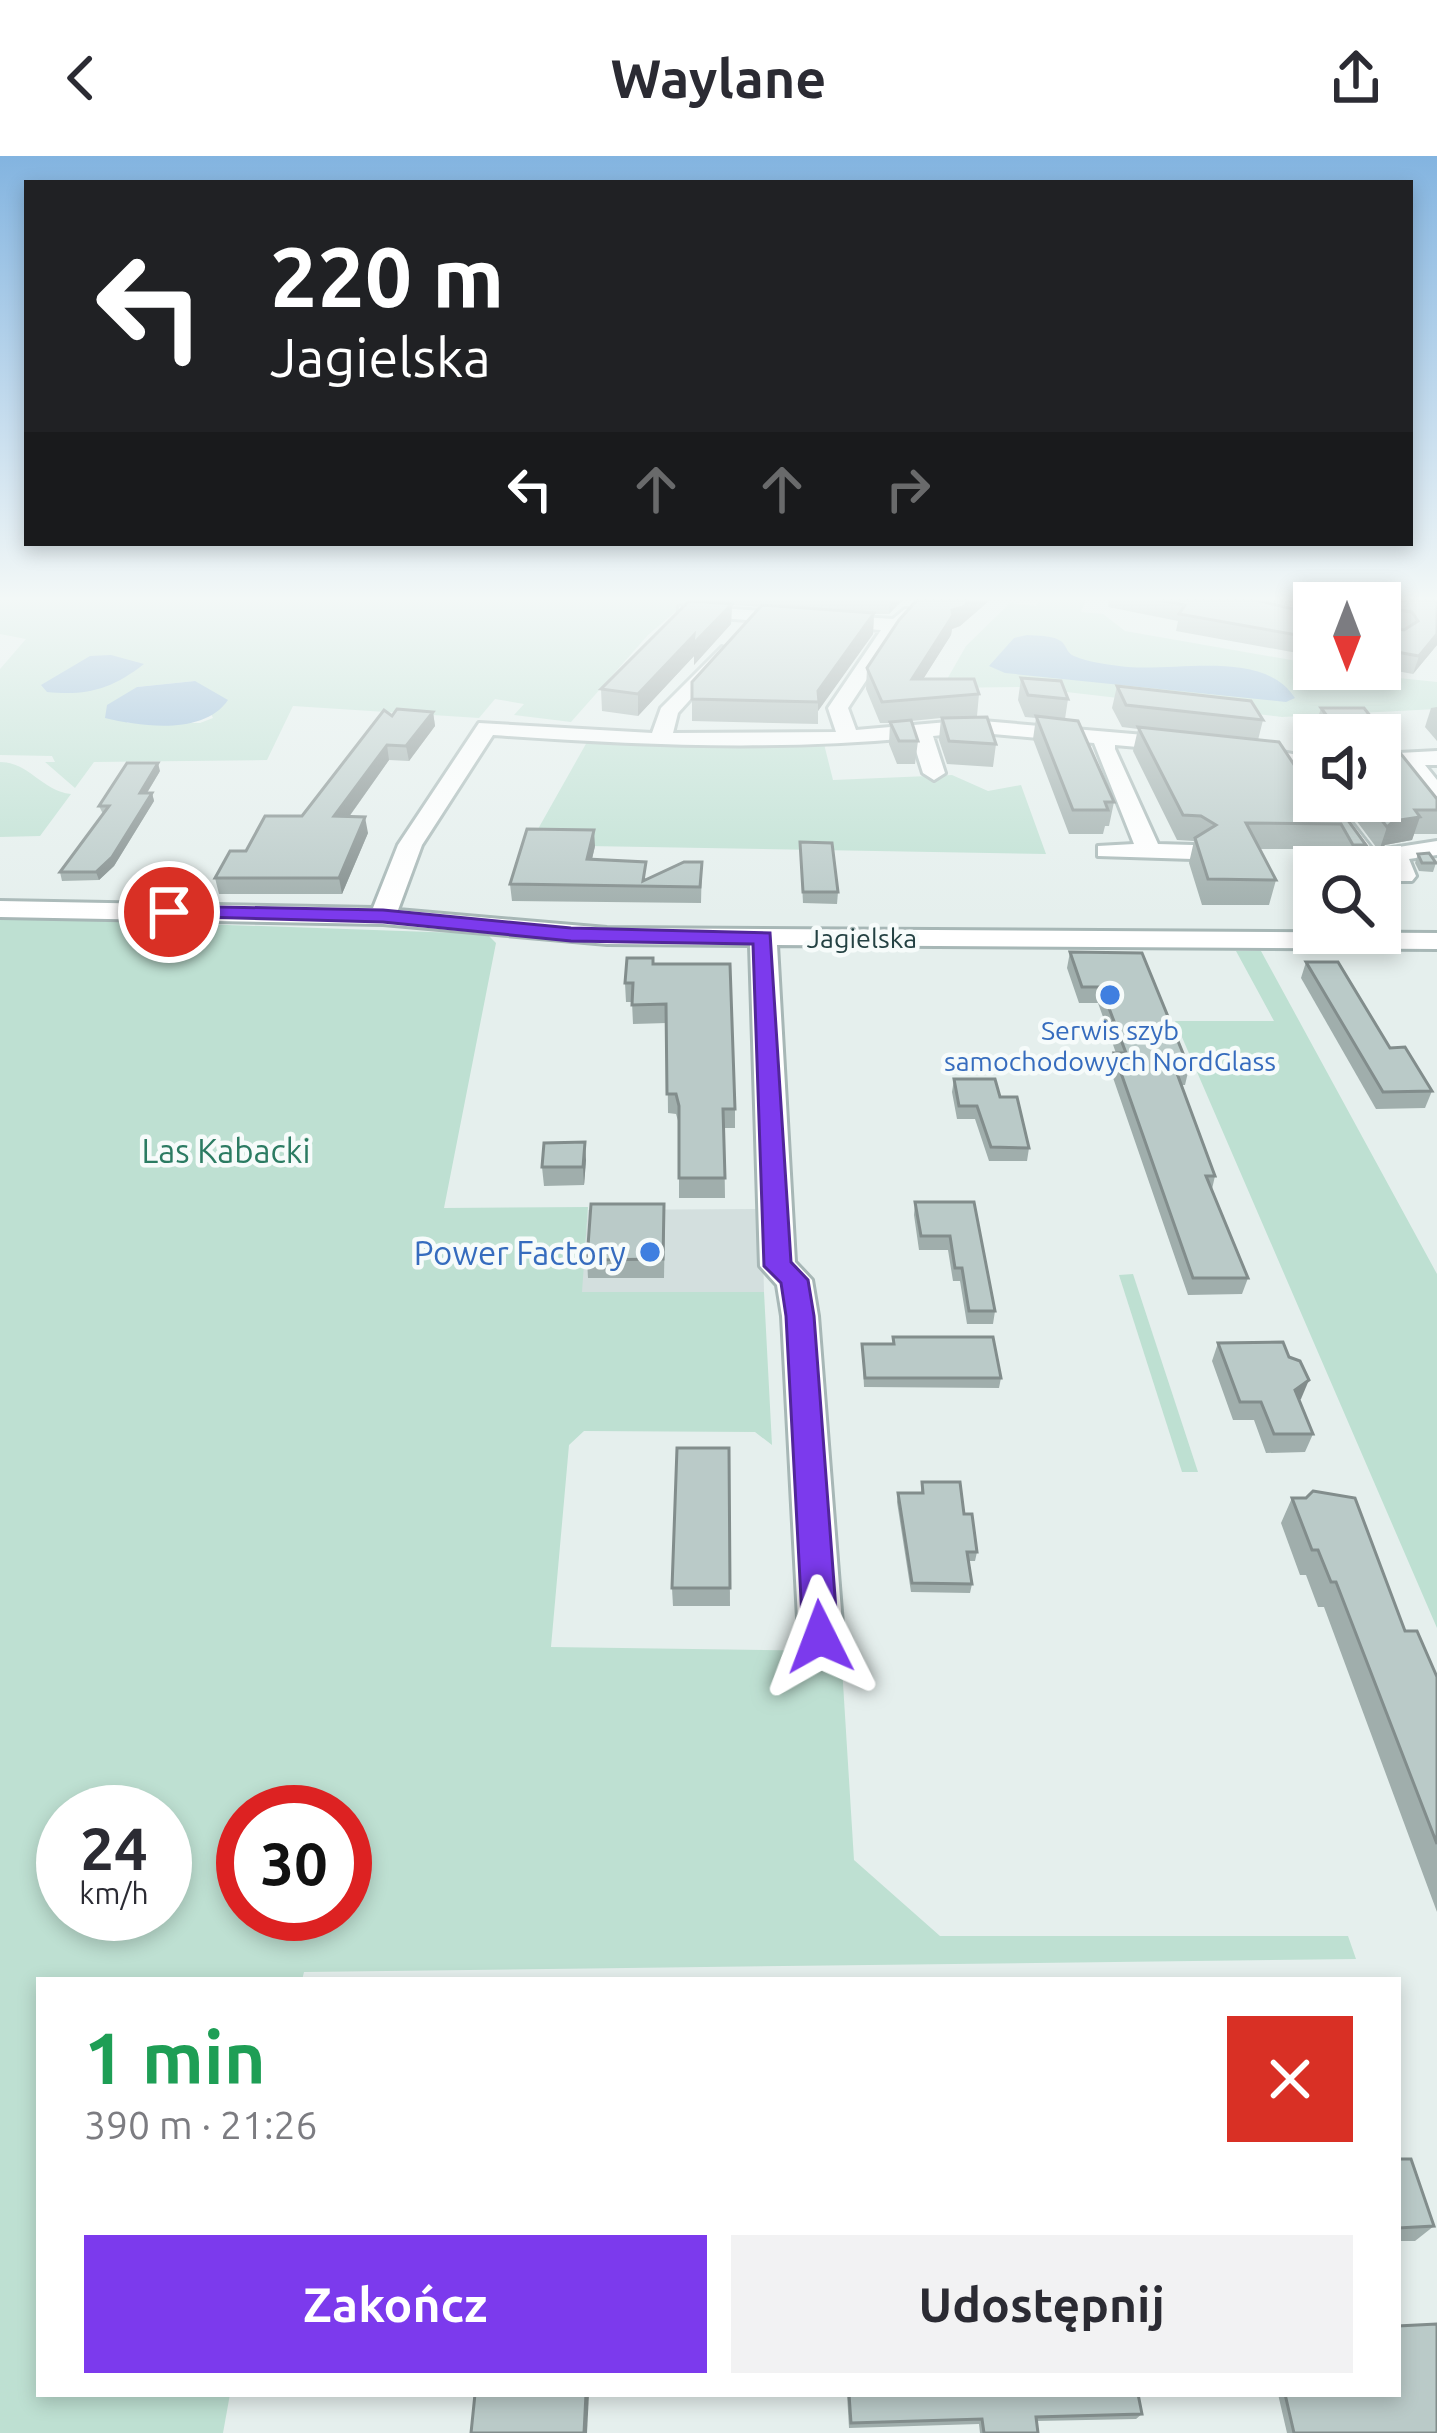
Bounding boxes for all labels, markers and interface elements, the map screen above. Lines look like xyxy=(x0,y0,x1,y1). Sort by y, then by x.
icon: back xyxy=(48,45,114,111)
icon: share xyxy=(1323,45,1389,111)
text: Waylane xyxy=(611,48,826,108)
icon: left xyxy=(72,228,228,384)
text: 220 m xyxy=(270,229,504,323)
text: Jagielska xyxy=(270,327,491,387)
icon: left xyxy=(497,456,563,522)
icon: ahead xyxy=(623,456,689,522)
icon: ahead xyxy=(749,456,815,522)
icon: right xyxy=(875,456,941,522)
north arrow xyxy=(1293,582,1401,690)
map controls xyxy=(1293,582,1401,954)
button: sound xyxy=(1293,714,1401,822)
button: search xyxy=(1293,846,1401,954)
pin xyxy=(118,861,220,963)
icon: arrive xyxy=(136,879,202,945)
street label: Jagielska xyxy=(807,923,917,953)
marker: Serwis szyb samochodowych NordGlass xyxy=(1097,982,1123,1008)
place label: Serwis szyb samochodowych NordGlass xyxy=(944,1015,1276,1076)
park label: Las Kabacki xyxy=(142,1132,311,1169)
place label: Power Factory xyxy=(414,1234,626,1271)
marker: Power Factory xyxy=(637,1239,663,1265)
position arrow xyxy=(757,1574,883,1700)
speed limit sign: 30 xyxy=(216,1785,372,1941)
text: 24 xyxy=(80,1814,148,1881)
text: km/h xyxy=(79,1876,149,1910)
button: close xyxy=(1227,2016,1353,2142)
text: 1 min xyxy=(84,2017,266,2098)
text: 390 m · 21:26 xyxy=(84,2103,318,2146)
button: Zakończ xyxy=(84,2235,707,2373)
button: Udostępnij xyxy=(731,2235,1353,2373)

